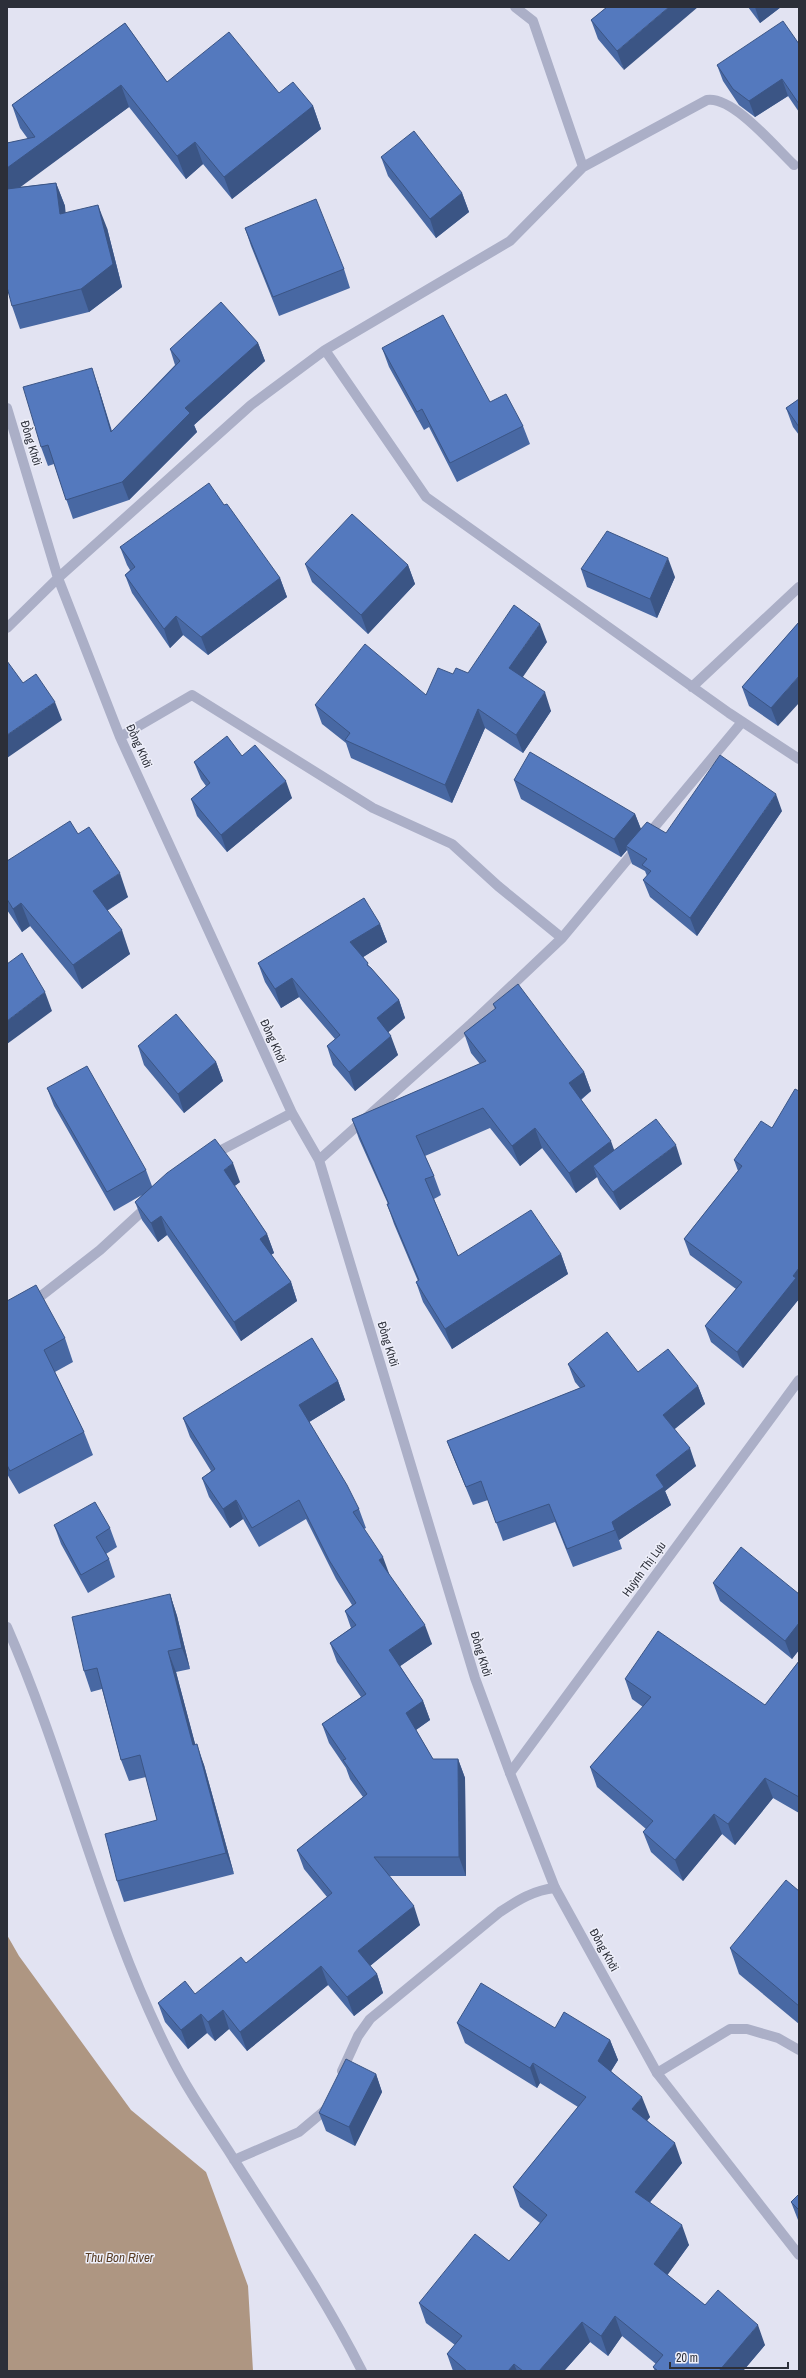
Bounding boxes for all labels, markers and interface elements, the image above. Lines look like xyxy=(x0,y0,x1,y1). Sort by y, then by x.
street label: Đồng Khởi xyxy=(17,418,45,468)
street label: Đồng Khởi xyxy=(122,721,156,771)
street label: Đồng Khởi xyxy=(256,1016,290,1066)
street label: Đồng Khởi xyxy=(374,1319,402,1369)
street label: Huỳnh Thị Lựu xyxy=(619,1538,669,1600)
street label: Đồng Khởi xyxy=(467,1629,495,1679)
street label: Đồng Khởi xyxy=(586,1926,622,1974)
water label: Thu Bon River xyxy=(85,2249,154,2266)
scale bar xyxy=(670,2344,788,2370)
text: 20 m xyxy=(676,2350,698,2366)

